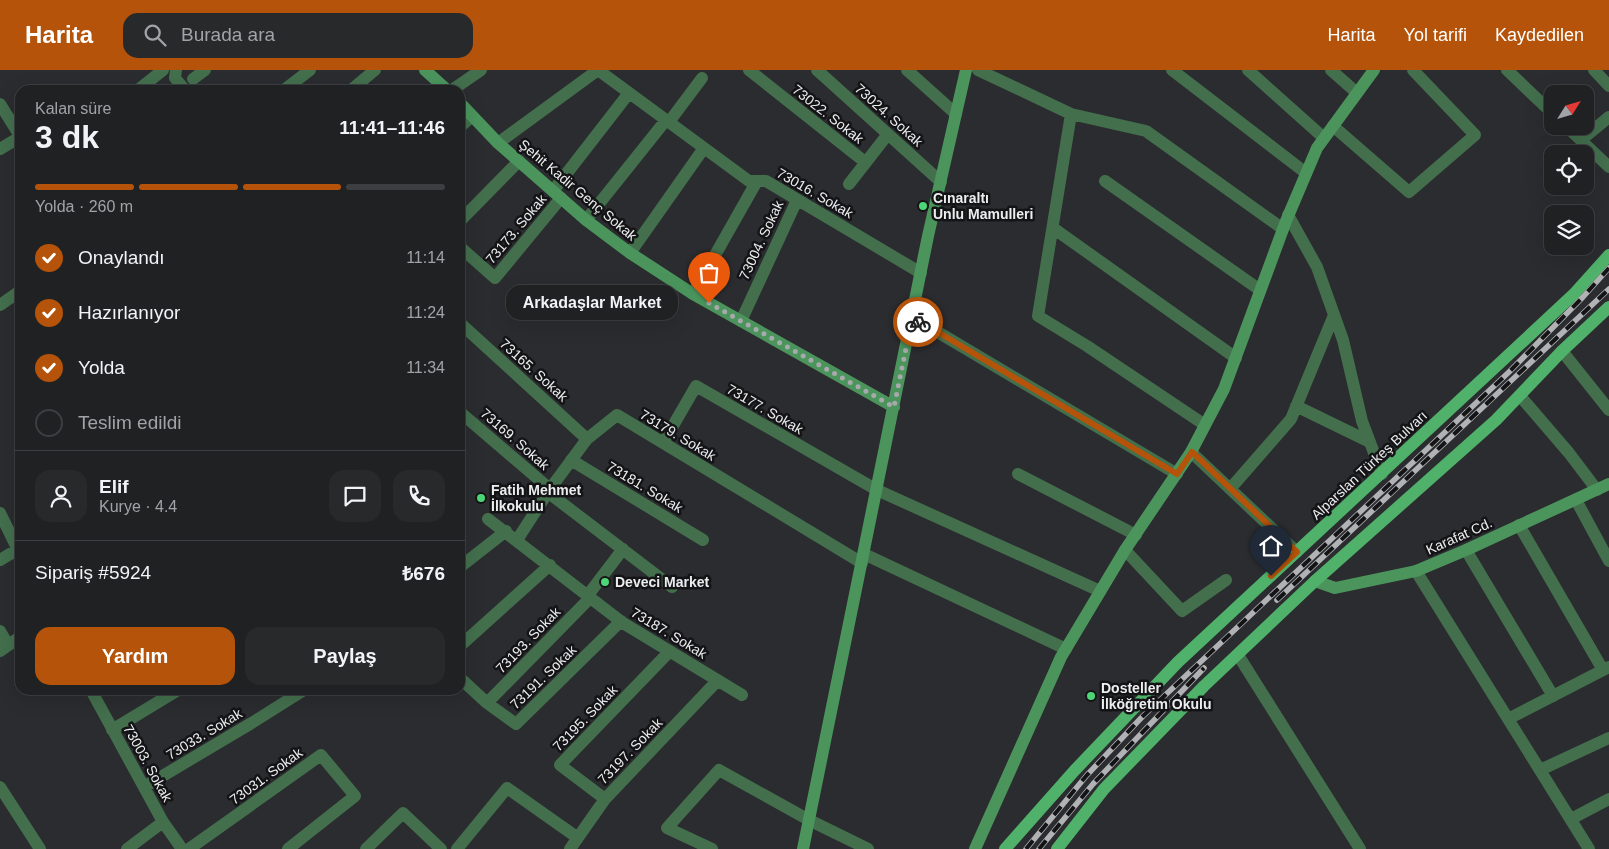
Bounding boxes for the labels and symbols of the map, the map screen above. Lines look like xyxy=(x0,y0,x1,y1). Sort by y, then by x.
street label: 73024. Sokak xyxy=(852,80,927,150)
street label: 73022. Sokak xyxy=(789,81,867,147)
north arrow xyxy=(1544,85,1594,135)
street label: Şehit Kadir Genç Sokak xyxy=(516,136,641,245)
street label: 73016. Sokak xyxy=(774,165,857,222)
street label: 73173. Sokak xyxy=(482,190,550,267)
place label: Cınaraltı Unlu Mamulleri xyxy=(933,190,1033,222)
street label: 73004. Sokak xyxy=(736,197,787,282)
marker: Cınaraltı Unlu Mamulleri xyxy=(917,200,929,212)
pin xyxy=(688,252,730,303)
callout: Arkadaşlar Market xyxy=(507,286,679,320)
courier xyxy=(893,297,943,347)
street label: 73165. Sokak xyxy=(497,335,572,405)
street label: 73177. Sokak xyxy=(724,381,807,438)
street label: 73169. Sokak xyxy=(477,405,553,474)
street label: 73179. Sokak xyxy=(637,406,720,464)
street label: Alparslan Türkeş Bulvarı xyxy=(1308,407,1430,523)
street label: 73181. Sokak xyxy=(604,458,687,516)
place label: Fatih Mehmet İlkokulu xyxy=(491,482,582,514)
marker: Fatih Mehmet İlkokulu xyxy=(475,492,487,504)
street label: Karafat Cd. xyxy=(1423,514,1495,558)
pin xyxy=(1250,525,1292,576)
place label: Deveci Market xyxy=(615,574,710,590)
marker: Deveci Market xyxy=(599,576,611,588)
street label: 73193. Sokak xyxy=(493,603,564,676)
street label: 73187. Sokak xyxy=(628,604,711,662)
street label: 73191. Sokak xyxy=(507,641,580,712)
place label: Dosteller İlköğretim Okulu xyxy=(1101,680,1211,712)
street label: 73195. Sokak xyxy=(550,681,621,754)
marker: Dosteller İlköğretim Okulu xyxy=(1085,690,1097,702)
street label: 73033. Sokak xyxy=(163,705,246,763)
street label: 73197. Sokak xyxy=(595,714,666,787)
street label: 73003. Sokak xyxy=(120,722,176,805)
street label: 73031. Sokak xyxy=(227,744,306,808)

